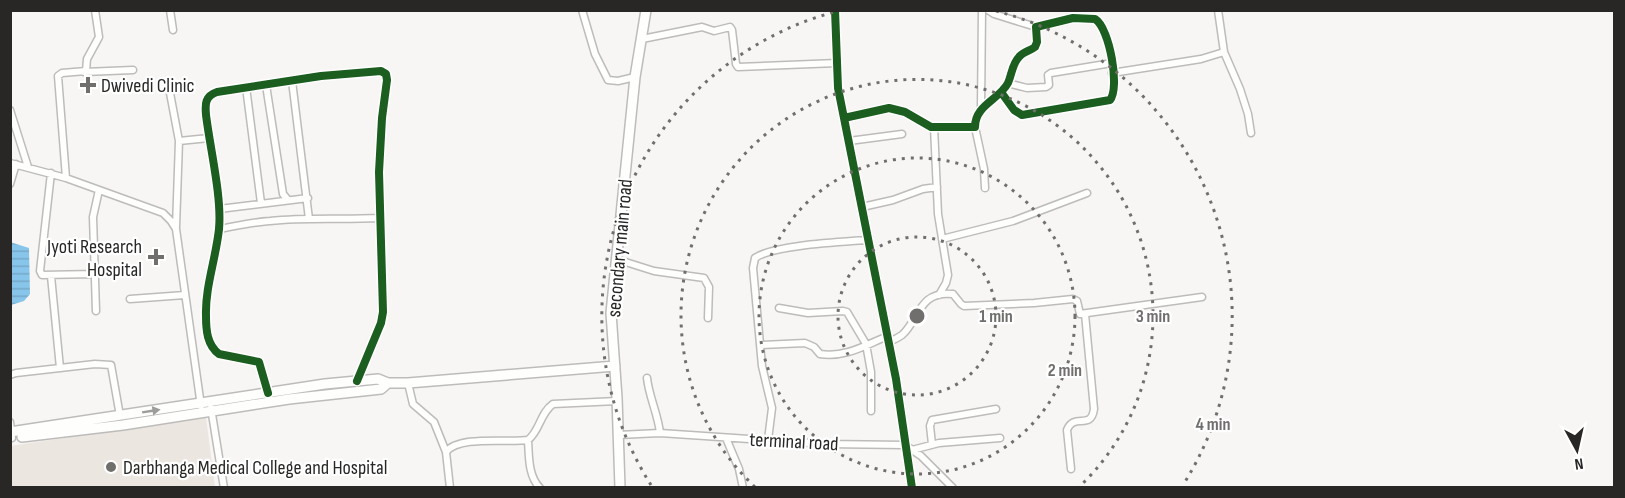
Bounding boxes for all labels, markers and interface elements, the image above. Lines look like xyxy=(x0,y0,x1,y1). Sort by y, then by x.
place label: Dwivedi Clinic xyxy=(101,74,194,98)
marker: Dwivedi Clinic xyxy=(79,76,97,94)
street label: secondary main road xyxy=(602,178,638,318)
place label: Jyoti Research Hospital xyxy=(46,235,142,282)
marker: Jyoti Research Hospital xyxy=(147,248,165,266)
centre of rings xyxy=(907,306,927,326)
text: 1 min xyxy=(979,306,1013,327)
text: 3 min xyxy=(1136,306,1170,327)
text: 2 min xyxy=(1048,360,1082,381)
one-way arrow xyxy=(142,407,161,416)
text: 4 min xyxy=(1196,414,1230,435)
north arrow xyxy=(1547,420,1607,480)
street label: terminal road xyxy=(749,428,839,456)
text: N xyxy=(1573,453,1584,473)
place label: Darbhanga Medical College and Hospital xyxy=(123,456,387,480)
marker: Darbhanga Medical College and Hospital xyxy=(104,460,118,474)

